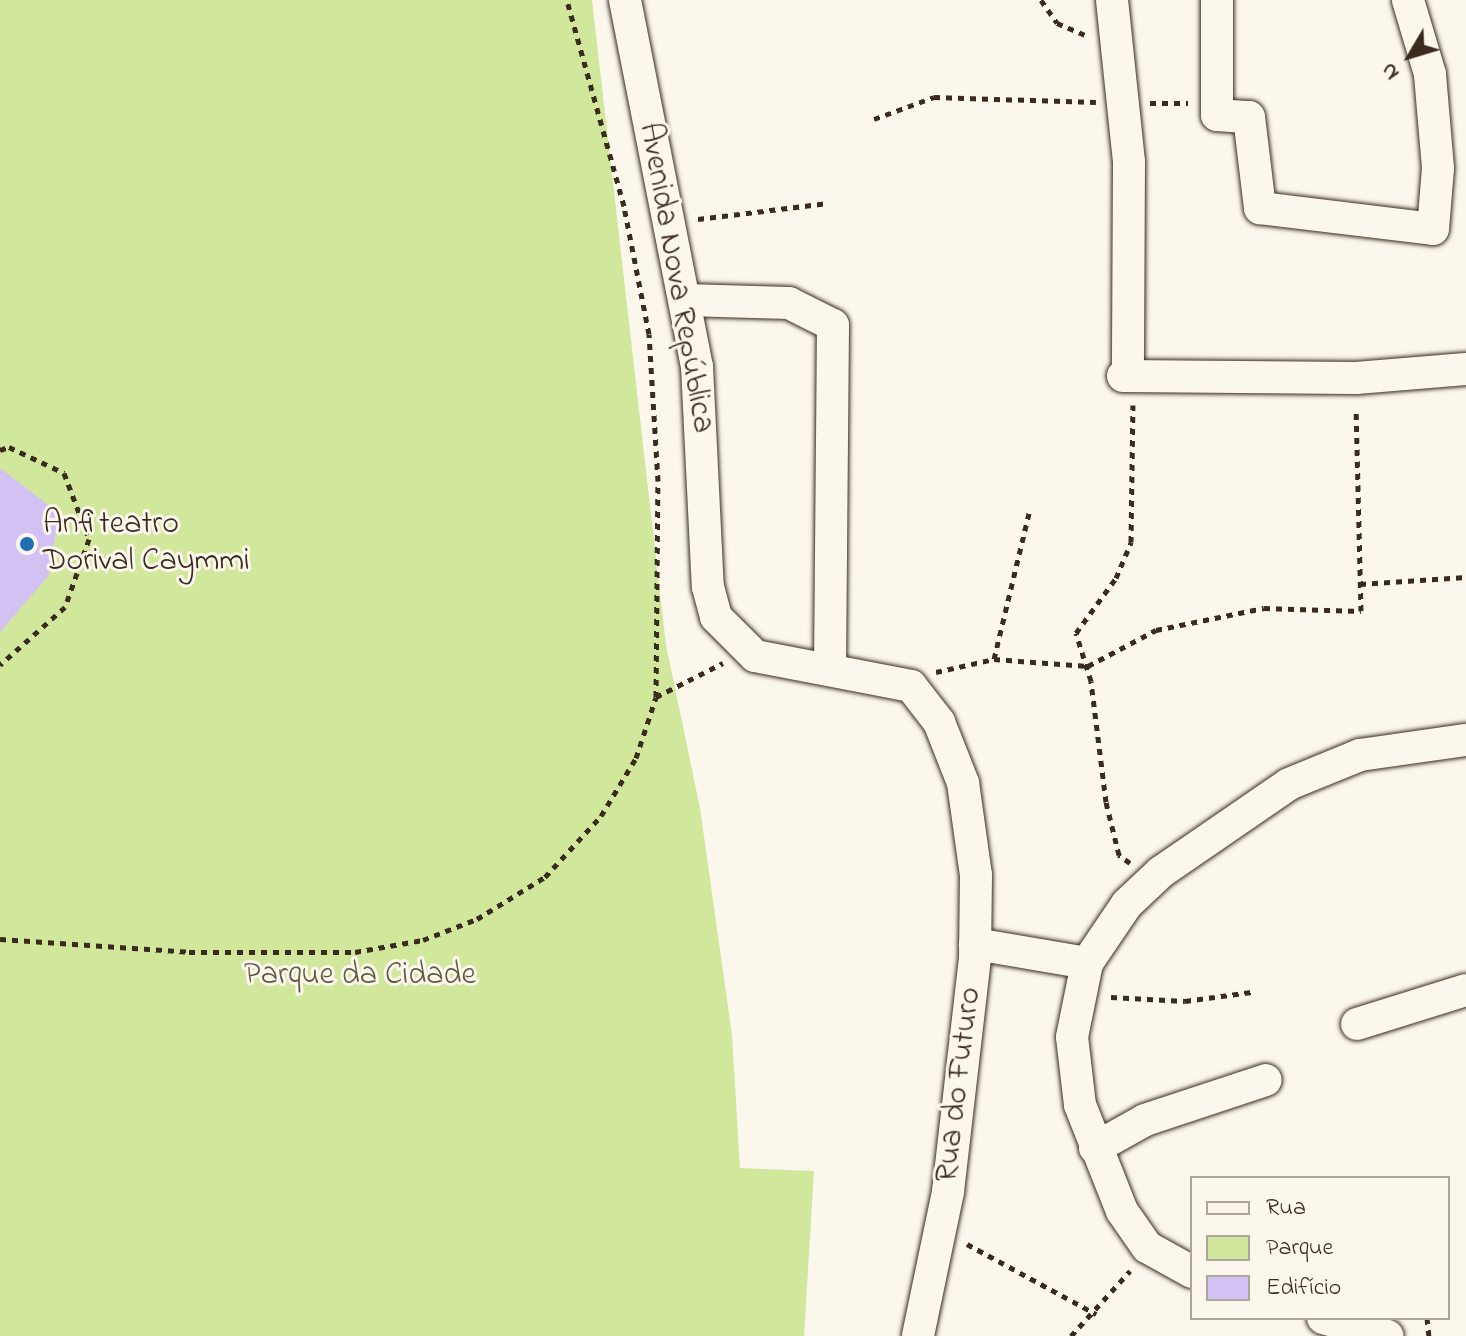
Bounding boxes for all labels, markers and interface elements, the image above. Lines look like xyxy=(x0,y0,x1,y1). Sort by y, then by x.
north arrow xyxy=(1370,16,1450,96)
text: N xyxy=(1374,55,1408,86)
street label: Avenida Nova República xyxy=(629,120,721,436)
place label: Anfiteatro Dorival Caymmi xyxy=(43,507,250,582)
marker: Anfiteatro Dorival Caymmi xyxy=(18,535,36,553)
park label: Parque da Cidade xyxy=(244,957,476,995)
street label: Rua do Futuro xyxy=(929,985,991,1185)
legend xyxy=(1190,1176,1450,1320)
text: Rua xyxy=(1266,1191,1306,1226)
text: Parque xyxy=(1266,1231,1333,1266)
text: Edifício xyxy=(1266,1271,1341,1306)

